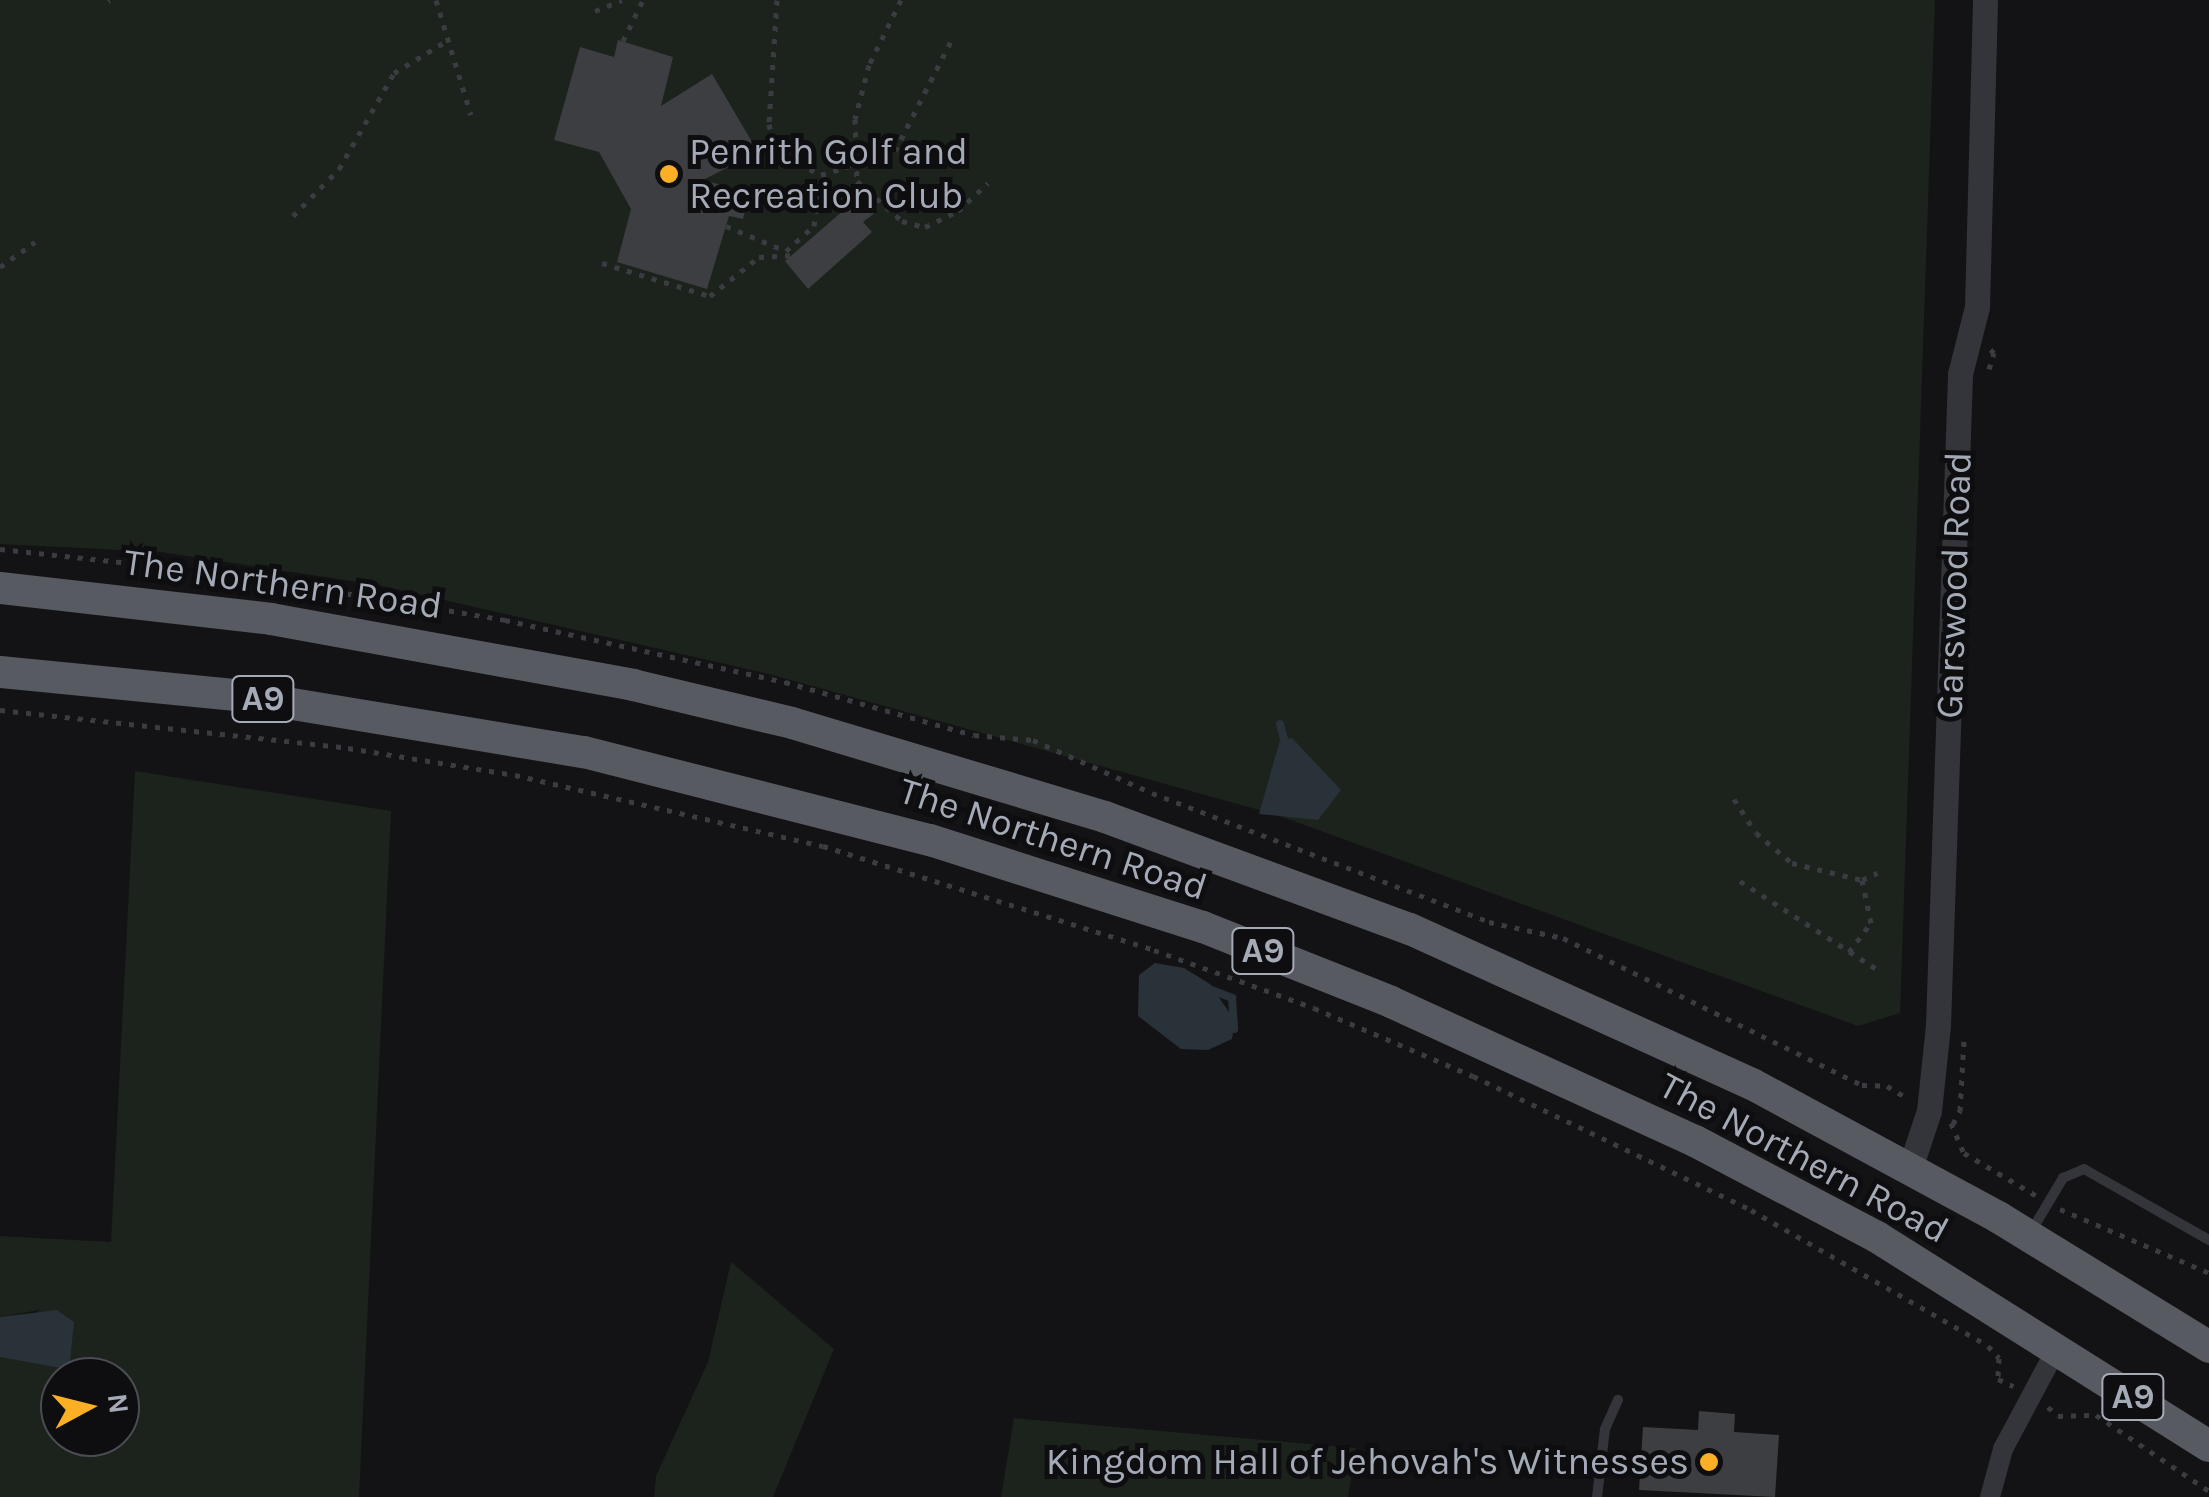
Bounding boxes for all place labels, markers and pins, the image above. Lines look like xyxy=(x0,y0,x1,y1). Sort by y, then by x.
place label: Penrith Golf and Recreation Club xyxy=(689,129,968,218)
marker: Penrith Golf and Recreation Club xyxy=(658,163,680,185)
place label: Kingdom Hall of Jehovah's Witnesses xyxy=(1046,1439,1689,1485)
marker: Kingdom Hall of Jehovah's Witnesses xyxy=(1698,1451,1720,1473)

